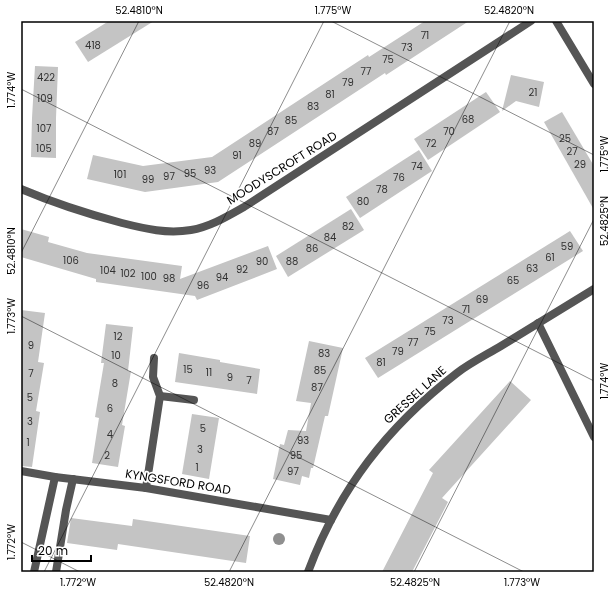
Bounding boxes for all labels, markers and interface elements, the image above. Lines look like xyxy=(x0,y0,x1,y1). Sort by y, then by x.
text: 52.4810°N xyxy=(115,3,163,18)
text: 1.775°W xyxy=(315,3,351,18)
text: 52.4820°N xyxy=(484,3,534,18)
house number: 71 xyxy=(421,28,429,43)
house number: 418 xyxy=(85,38,101,53)
house number: 73 xyxy=(401,40,413,55)
house number: 75 xyxy=(382,52,394,67)
house number: 77 xyxy=(361,64,372,79)
house number: 422 xyxy=(37,70,55,85)
text: 1.774°W xyxy=(4,72,19,108)
house number: 79 xyxy=(342,75,354,90)
house number: 21 xyxy=(529,85,537,100)
house number: 81 xyxy=(325,87,335,102)
house number: 109 xyxy=(37,91,53,106)
house number: 83 xyxy=(307,99,319,114)
house number: 68 xyxy=(462,112,474,127)
house number: 85 xyxy=(285,113,297,128)
house number: 107 xyxy=(37,121,52,136)
house number: 87 xyxy=(267,124,279,139)
house number: 70 xyxy=(443,124,455,139)
street label: MOODYSCROFT ROAD xyxy=(223,127,340,208)
house number: 25 xyxy=(559,131,571,146)
house number: 89 xyxy=(249,136,261,151)
house number: 72 xyxy=(425,136,437,151)
text: 1.775°W xyxy=(597,136,612,172)
house number: 105 xyxy=(36,141,52,156)
house number: 27 xyxy=(566,144,578,159)
house number: 91 xyxy=(232,148,242,163)
house number: 29 xyxy=(574,157,586,172)
house number: 74 xyxy=(411,159,423,174)
house number: 93 xyxy=(204,163,216,178)
house number: 95 xyxy=(184,166,196,181)
house number: 101 xyxy=(114,167,126,182)
house number: 97 xyxy=(163,169,175,184)
house number: 76 xyxy=(393,170,405,185)
house number: 99 xyxy=(142,172,154,187)
house number: 78 xyxy=(376,182,388,197)
house number: 80 xyxy=(357,194,369,209)
text: 52.4825°N xyxy=(597,196,612,246)
house number: 82 xyxy=(342,219,354,234)
text: 52.4810°N xyxy=(4,227,19,275)
house number: 84 xyxy=(324,230,336,245)
house number: 59 xyxy=(561,239,573,254)
house number: 86 xyxy=(306,241,318,256)
house number: 61 xyxy=(545,250,555,265)
house number: 106 xyxy=(63,253,79,268)
house number: 90 xyxy=(256,254,268,269)
house number: 88 xyxy=(286,254,298,269)
house number: 63 xyxy=(526,261,538,276)
house number: 92 xyxy=(236,262,248,277)
house number: 104 xyxy=(100,263,116,278)
house number: 102 xyxy=(120,266,136,281)
house number: 100 xyxy=(141,269,157,284)
house number: 94 xyxy=(216,270,228,285)
house number: 98 xyxy=(163,271,175,286)
house number: 65 xyxy=(507,273,519,288)
house number: 96 xyxy=(197,278,209,293)
house number: 69 xyxy=(476,292,488,307)
text: 1.773°W xyxy=(4,298,19,334)
house number: 71 xyxy=(462,302,470,317)
house number: 73 xyxy=(442,313,454,328)
house number: 75 xyxy=(424,324,436,339)
house number: 12 xyxy=(114,329,123,344)
house number: 77 xyxy=(408,335,419,350)
house number: 9 xyxy=(28,338,34,353)
house number: 79 xyxy=(392,344,404,359)
house number: 83 xyxy=(318,346,330,361)
house number: 10 xyxy=(111,348,121,363)
house number: 81 xyxy=(376,355,386,370)
house number: 15 xyxy=(183,362,193,377)
street label: GRESSEL LANE xyxy=(380,362,450,427)
house number: 85 xyxy=(314,363,326,378)
text: 1.774°W xyxy=(597,363,612,399)
house number: 11 xyxy=(206,365,212,380)
house number: 7 xyxy=(28,366,34,381)
house number: 9 xyxy=(227,370,233,385)
house number: 7 xyxy=(246,373,252,388)
house number: 8 xyxy=(112,376,118,391)
house number: 87 xyxy=(311,380,323,395)
house number: 5 xyxy=(27,390,33,405)
house number: 6 xyxy=(107,401,113,416)
house number: 3 xyxy=(27,414,33,429)
house number: 5 xyxy=(200,421,206,436)
house number: 4 xyxy=(107,427,113,442)
house number: 93 xyxy=(297,433,309,448)
house number: 1 xyxy=(26,435,30,450)
house number: 3 xyxy=(197,442,203,457)
house number: 2 xyxy=(104,448,110,463)
house number: 95 xyxy=(290,448,302,463)
house number: 1 xyxy=(195,460,199,475)
house number: 97 xyxy=(287,464,299,479)
street label: KYNGSFORD ROAD xyxy=(124,465,232,498)
text: 1.772°W xyxy=(4,524,19,560)
scale bar xyxy=(32,537,91,563)
text: 20 m xyxy=(38,542,68,559)
text: 1.772°W xyxy=(60,575,96,590)
text: 52.4820°N xyxy=(204,575,254,590)
text: 52.4825°N xyxy=(390,575,440,590)
text: 1.773°W xyxy=(504,575,540,590)

